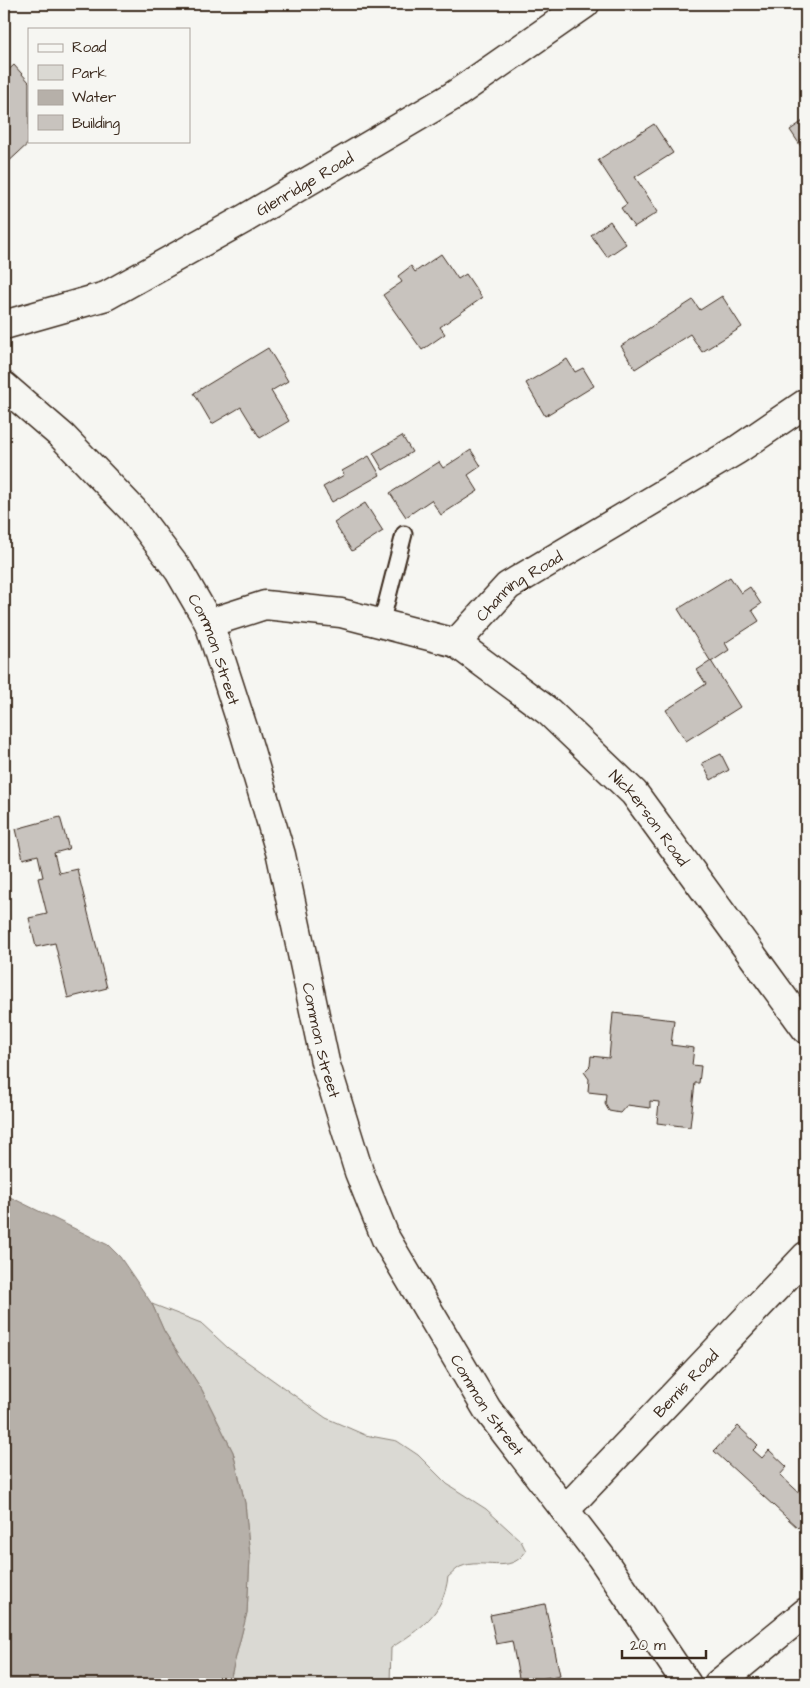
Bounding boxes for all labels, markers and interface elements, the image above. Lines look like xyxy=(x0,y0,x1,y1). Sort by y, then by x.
legend xyxy=(28,28,190,142)
text: Road xyxy=(72,37,107,58)
text: Park xyxy=(72,63,107,84)
text: Water xyxy=(72,87,116,108)
text: Building xyxy=(72,113,120,135)
street label: Glenridge Road xyxy=(252,147,358,222)
street label: Channing Road xyxy=(471,546,567,626)
street label: Common Street xyxy=(182,590,245,708)
street label: Nickerson Road xyxy=(604,765,694,871)
street label: Common Street xyxy=(296,981,346,1101)
street label: Bemis Road xyxy=(649,1345,724,1423)
street label: Common Street xyxy=(445,1350,529,1461)
scale bar xyxy=(622,1628,706,1660)
text: 20 m xyxy=(630,1635,666,1656)

